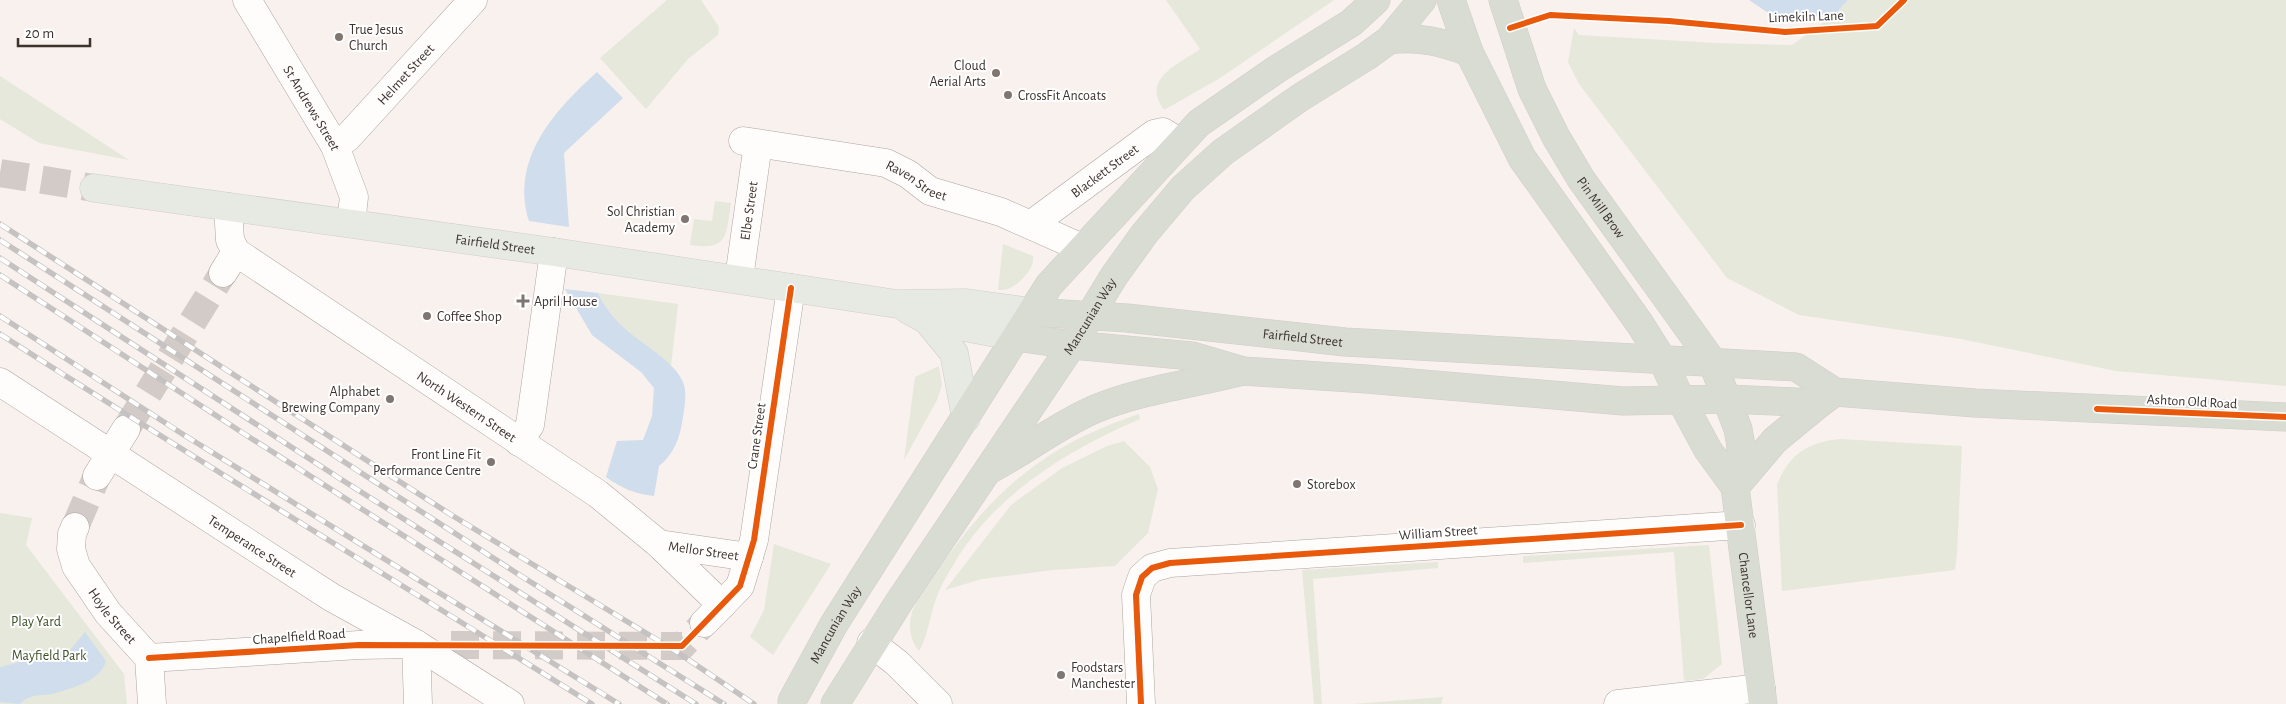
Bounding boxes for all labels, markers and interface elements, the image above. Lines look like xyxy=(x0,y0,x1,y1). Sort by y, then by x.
street label: Limekiln Lane xyxy=(1768,9,1844,25)
scale bar xyxy=(18,15,90,47)
place label: True Jesus Church xyxy=(349,23,403,53)
text: 20 m xyxy=(25,26,54,41)
marker: True Jesus Church xyxy=(333,31,345,43)
street label: Helmet Street xyxy=(375,41,437,108)
place label: Cloud Aerial Arts xyxy=(929,59,986,89)
street label: St Andrews Street xyxy=(280,63,342,153)
marker: Cloud Aerial Arts xyxy=(990,67,1002,79)
marker: CrossFit Ancoats xyxy=(1002,89,1014,101)
place label: CrossFit Ancoats xyxy=(1018,89,1106,103)
street label: Blackett Street xyxy=(1069,142,1142,201)
street label: Raven Street xyxy=(883,158,949,204)
street label: Pin Mill Brow xyxy=(1574,175,1628,242)
street label: Elbe Street xyxy=(738,180,761,241)
place label: Sol Christian Academy xyxy=(607,205,675,235)
marker: Sol Christian Academy xyxy=(679,213,691,225)
street label: Fairfield Street xyxy=(454,232,536,257)
street label: Mancunian Way xyxy=(1061,276,1119,358)
marker: April House xyxy=(516,294,530,308)
place label: April House xyxy=(534,295,597,309)
marker: Coffee Shop xyxy=(421,310,433,322)
place label: Coffee Shop xyxy=(437,310,502,324)
street label: Fairfield Street xyxy=(1262,327,1344,350)
street label: North Western Street xyxy=(414,369,519,445)
place label: Alphabet Brewing Company xyxy=(281,385,381,415)
marker: Alphabet Brewing Company xyxy=(384,393,396,405)
street label: Ashton Old Road xyxy=(2146,393,2238,411)
street label: Crane Street xyxy=(745,402,769,470)
place label: Front Line Fit Performance Centre xyxy=(373,448,482,478)
marker: Front Line Fit Performance Centre xyxy=(485,456,497,468)
marker: Storebox xyxy=(1291,478,1303,490)
place label: Storebox xyxy=(1307,478,1356,492)
street label: Temperance Street xyxy=(205,513,299,581)
street label: William Street xyxy=(1398,523,1478,543)
street label: Mellor Street xyxy=(667,539,740,563)
street label: Chancellor Lane xyxy=(1736,552,1760,639)
street label: Mancunian Way xyxy=(808,584,864,666)
street label: Hoyle Street xyxy=(85,586,139,647)
park label: Play Yard xyxy=(11,615,61,629)
street label: Chapelfield Road xyxy=(252,627,346,647)
park label: Mayfield Park xyxy=(12,649,87,663)
place label: Foodstars Manchester xyxy=(1071,661,1135,691)
marker: Foodstars Manchester xyxy=(1055,669,1067,681)

